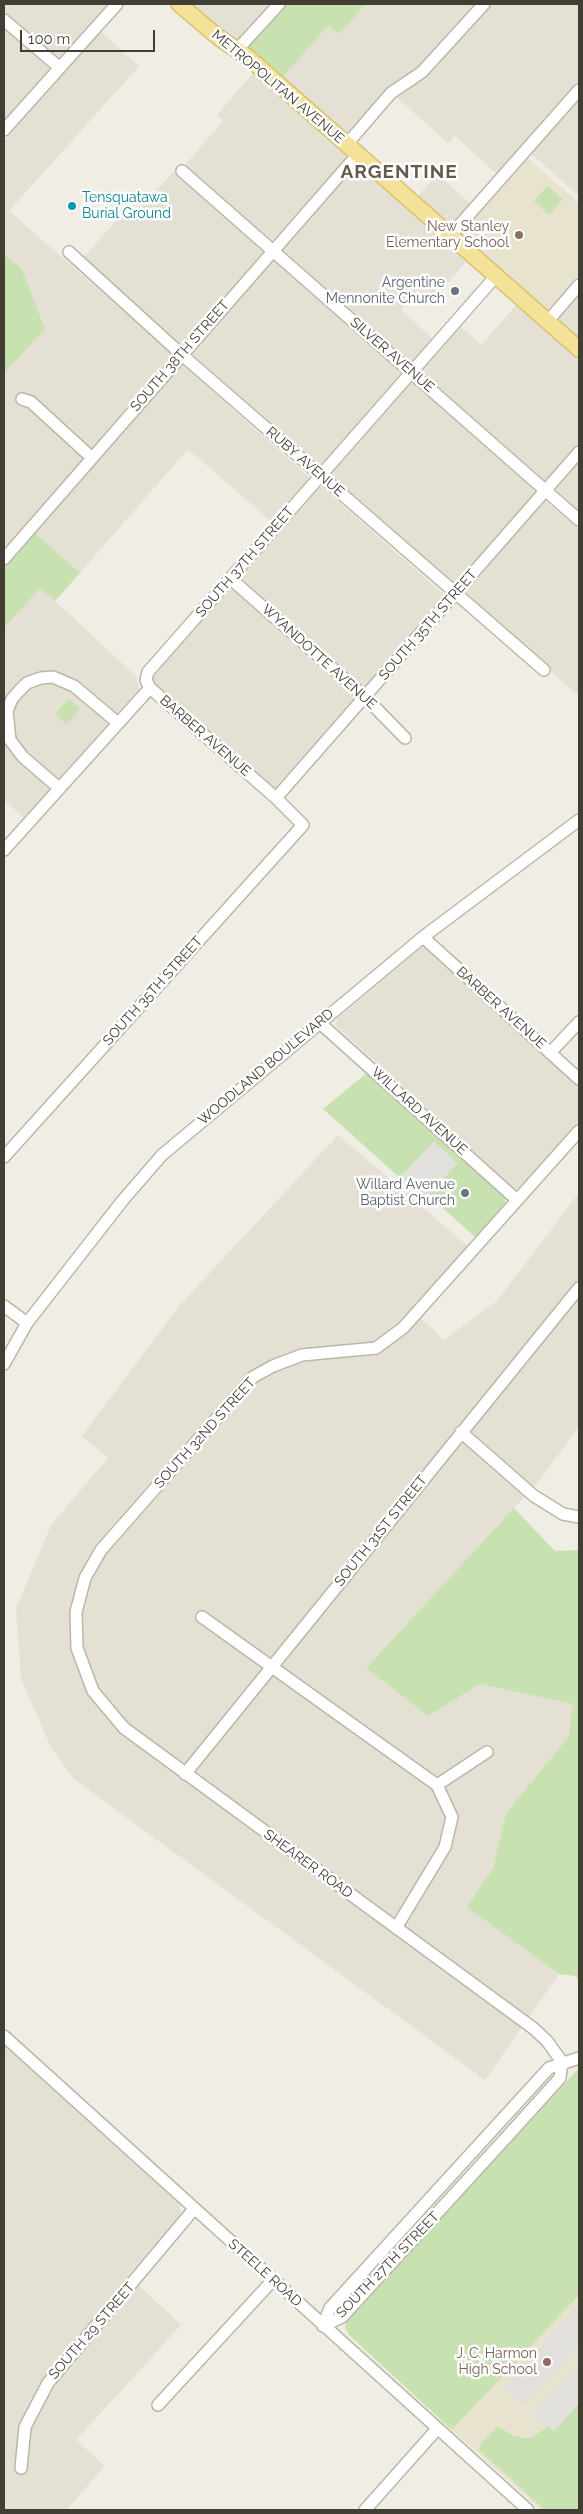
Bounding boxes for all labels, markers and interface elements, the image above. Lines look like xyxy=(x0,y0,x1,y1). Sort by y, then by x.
scale bar xyxy=(22,20,158,52)
street label: METROPOLITAN AVENUE xyxy=(208,27,348,147)
text: 100 m xyxy=(28,30,70,48)
district label: ARGENTINE xyxy=(339,161,459,183)
place label: Tensquatawa Burial Ground xyxy=(82,190,171,222)
marker: Tensquatawa Burial Ground xyxy=(66,200,78,212)
place label: New Stanley Elementary School xyxy=(386,219,509,252)
marker: New Stanley Elementary School xyxy=(513,229,525,241)
place label: Argentine Mennonite Church xyxy=(326,275,445,308)
marker: Argentine Mennonite Church xyxy=(449,285,461,297)
street label: SOUTH 38TH STREET xyxy=(127,297,233,415)
street label: SILVER AVENUE xyxy=(346,314,438,396)
street label: RUBY AVENUE xyxy=(263,424,347,500)
street label: SOUTH 37TH STREET xyxy=(192,503,298,621)
street label: SOUTH 35TH STREET xyxy=(375,566,481,684)
street label: WYANDOTTE AVENUE xyxy=(258,601,380,713)
street label: BARBER AVENUE xyxy=(156,692,254,780)
street label: SOUTH 35TH STREET xyxy=(100,933,206,1049)
street label: BARBER AVENUE xyxy=(453,963,549,1053)
street label: WOODLAND BOULEVARD xyxy=(195,1005,337,1129)
street label: WILLARD AVENUE xyxy=(368,1064,470,1158)
place label: Willard Avenue Baptist Church xyxy=(356,1177,455,1210)
marker: Willard Avenue Baptist Church xyxy=(459,1187,471,1199)
street label: SOUTH 32ND STREET xyxy=(151,1374,259,1492)
street label: SOUTH 31ST STREET xyxy=(331,1472,431,1590)
street label: SHEARER ROAD xyxy=(260,1826,356,1902)
street label: SOUTH 27TH STREET xyxy=(333,2209,443,2321)
street label: STEELE ROAD xyxy=(225,2236,305,2310)
street label: SOUTH 29 STREET xyxy=(45,2279,139,2383)
place label: J. C. Harmon High School xyxy=(456,2346,537,2378)
marker: J. C. Harmon High School xyxy=(541,2356,553,2368)

